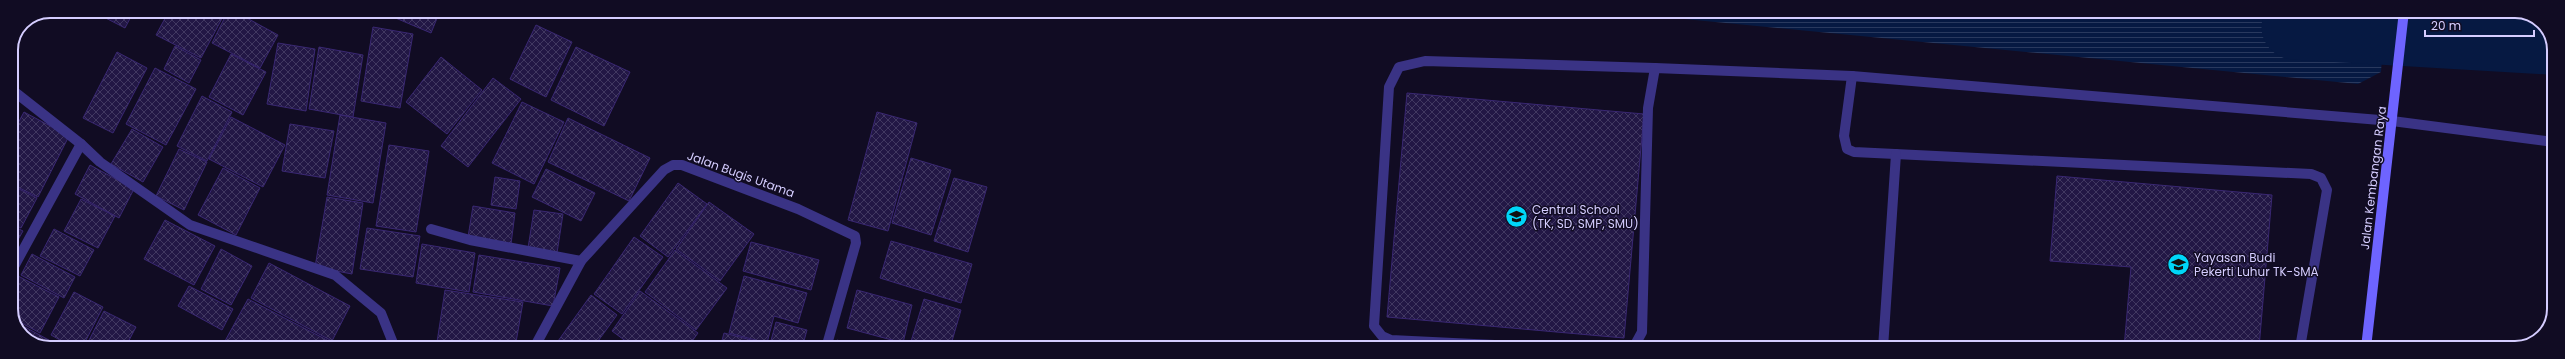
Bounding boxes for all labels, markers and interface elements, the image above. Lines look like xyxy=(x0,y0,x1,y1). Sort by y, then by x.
scale bar xyxy=(2425,12,2534,38)
text: 20 m xyxy=(2431,17,2461,34)
street label: Jalan Kembangan Raya xyxy=(2356,105,2390,251)
street label: Jalan Bugis Utama xyxy=(685,147,797,201)
place label: Central School (TK, SD, SMP, SMU) xyxy=(1532,201,1639,232)
school or university icon: Central School (TK, SD, SMP, SMU) xyxy=(1503,203,1529,229)
place label: Yayasan Budi Pekerti Luhur TK-SMA xyxy=(2194,249,2319,280)
school or university icon: Yayasan Budi Pekerti Luhur TK-SMA xyxy=(2165,251,2191,277)

